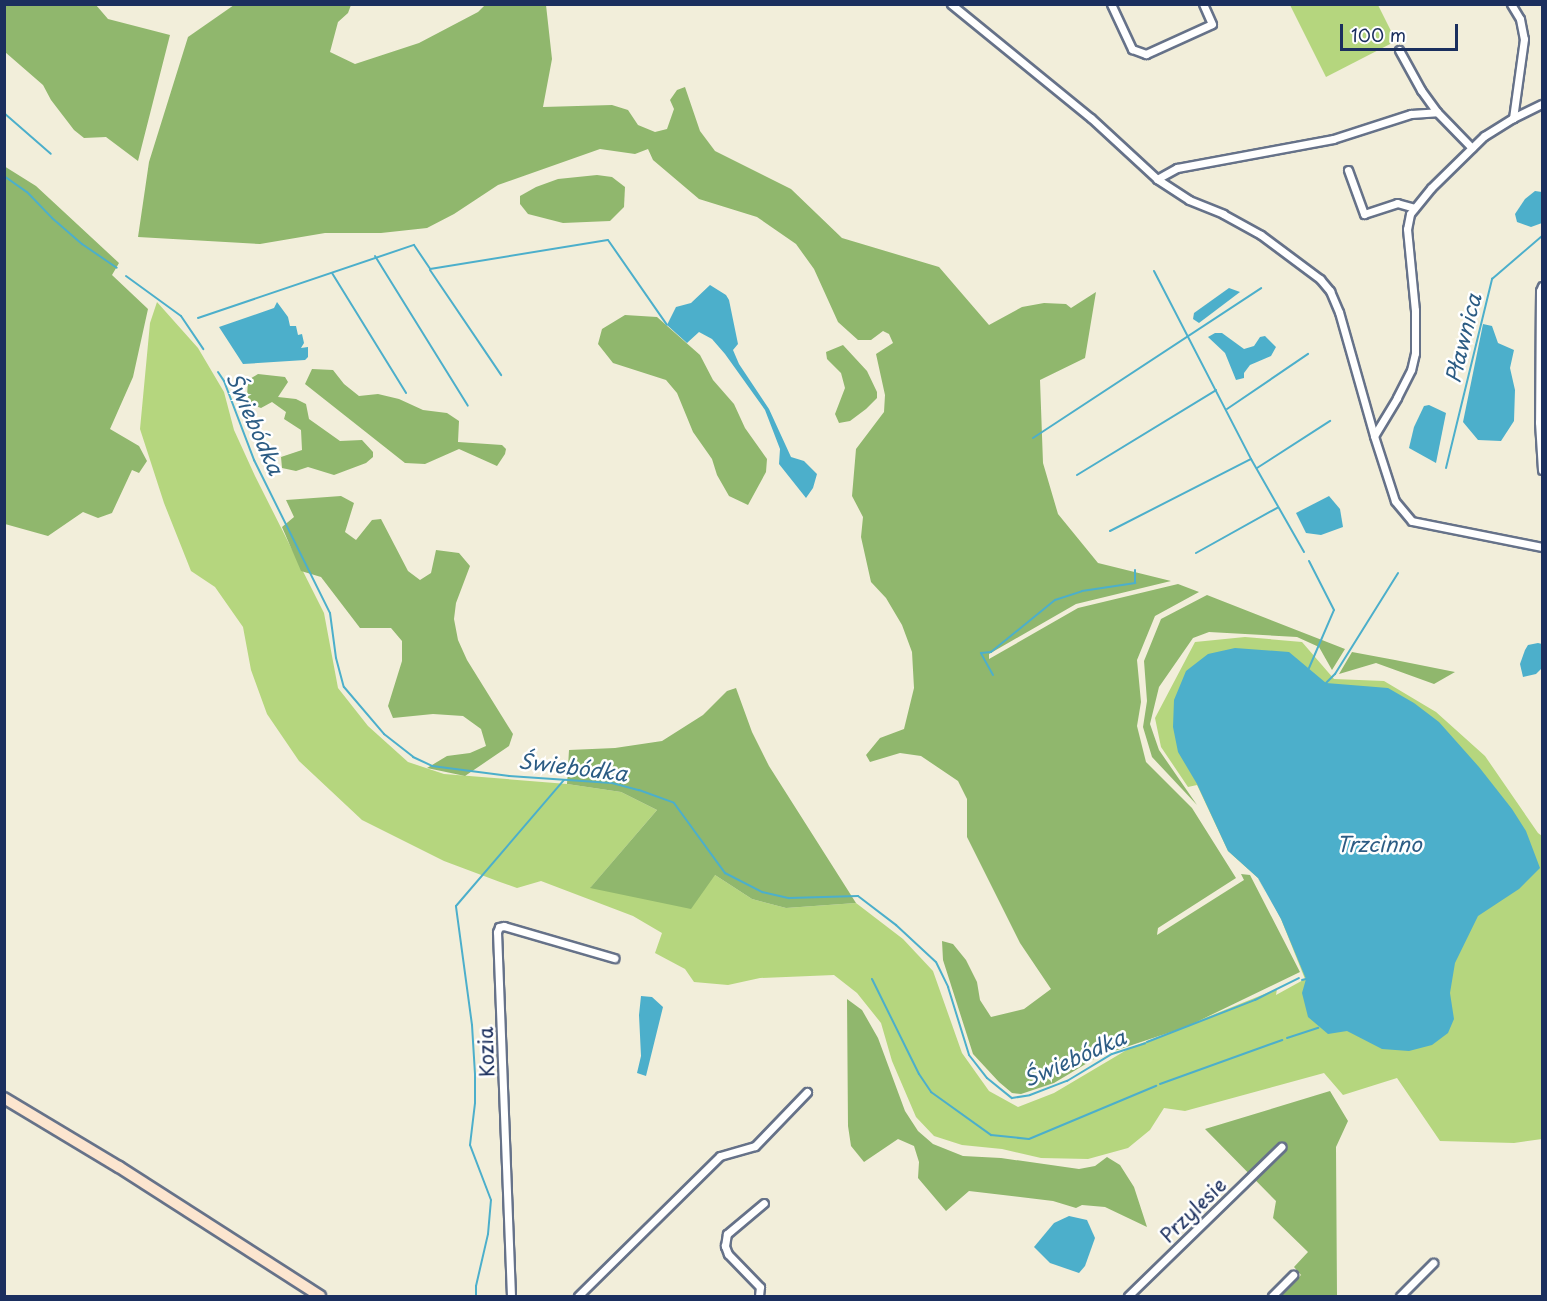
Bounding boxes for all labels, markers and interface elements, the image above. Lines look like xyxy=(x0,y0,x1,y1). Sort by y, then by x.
scale bar xyxy=(1343,12,1462,50)
text: 100 m xyxy=(1351,21,1406,48)
water label: Pławnica xyxy=(1439,291,1485,385)
water label: Świebódka xyxy=(222,368,290,478)
water label: Świebódka xyxy=(517,747,629,785)
water label: Trzcinno xyxy=(1336,830,1422,856)
water label: Świebódka xyxy=(1019,1023,1129,1091)
street label: Kozia xyxy=(473,1026,499,1078)
street label: Przylesie xyxy=(1155,1173,1231,1247)

